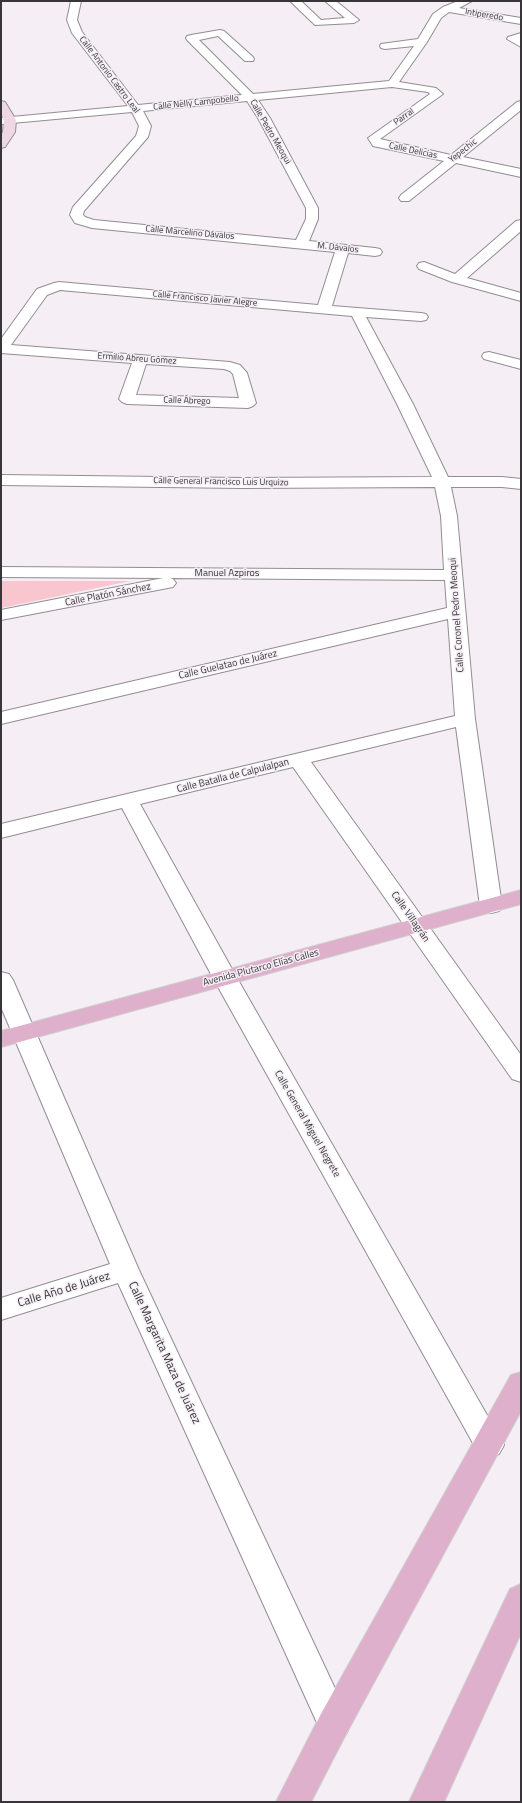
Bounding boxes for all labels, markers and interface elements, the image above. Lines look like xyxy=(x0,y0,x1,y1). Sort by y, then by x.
street label: Intiperedo xyxy=(464,6,504,24)
street label: Calle Antonio Castro Leal xyxy=(77,34,141,116)
street label: Calle Nelly Campobello xyxy=(153,93,239,113)
street label: Calle Pedro Meoqui xyxy=(247,98,293,166)
street label: Parral xyxy=(392,106,416,128)
street label: Yepechic xyxy=(447,137,479,165)
street label: Calle Delicias xyxy=(388,141,438,161)
street label: Calle Marcelino Dávalos xyxy=(145,224,235,242)
street label: M. Dávalos xyxy=(317,240,359,256)
street label: Calle Francisco Javier Alegre xyxy=(152,289,258,309)
street label: Ermilio Abreu Gómez xyxy=(97,351,177,367)
street label: Calle Ábrego xyxy=(163,395,211,407)
street label: Calle General Francisco Luis Urquizo xyxy=(153,475,289,489)
street label: Calle Coronel Pedro Meoqui xyxy=(447,557,467,673)
street label: Manuel Azpiros xyxy=(195,568,259,580)
street label: Calle Platón Sánchez xyxy=(64,581,152,609)
street label: Calle Guelatao de Juárez xyxy=(178,648,278,682)
street label: Calle Batalla de Calpulalpan xyxy=(176,756,290,796)
street label: Calle Villagrán xyxy=(388,889,432,945)
street label: Avenida Plutarco Elías Calles xyxy=(202,947,320,989)
street label: Calle General Miguel Negrete xyxy=(271,1068,343,1180)
street label: Calle Año de Juárez xyxy=(16,1269,112,1311)
street label: Calle Margarita Maza de Juárez xyxy=(125,1280,203,1426)

